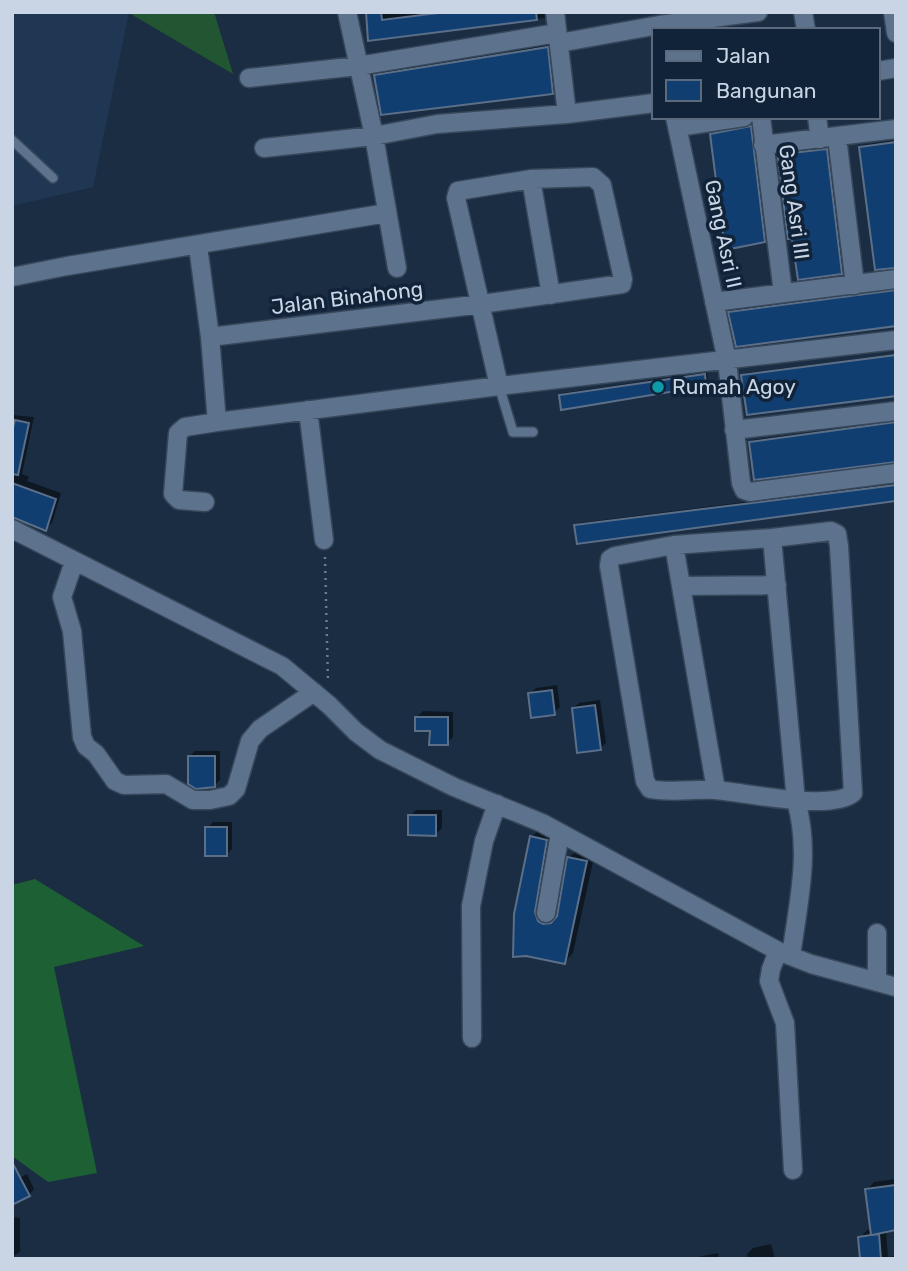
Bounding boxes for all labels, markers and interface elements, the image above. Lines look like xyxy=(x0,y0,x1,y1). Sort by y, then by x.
legend xyxy=(652,28,880,119)
text: Jalan xyxy=(716,43,770,68)
text: Bangunan xyxy=(716,78,817,103)
street label: Gang Asri III xyxy=(774,143,815,261)
street label: Gang Asri II xyxy=(700,177,747,290)
street label: Jalan Binahong xyxy=(270,276,424,319)
place label: Rumah Agoy xyxy=(672,374,796,399)
marker: Rumah Agoy xyxy=(650,379,666,395)

